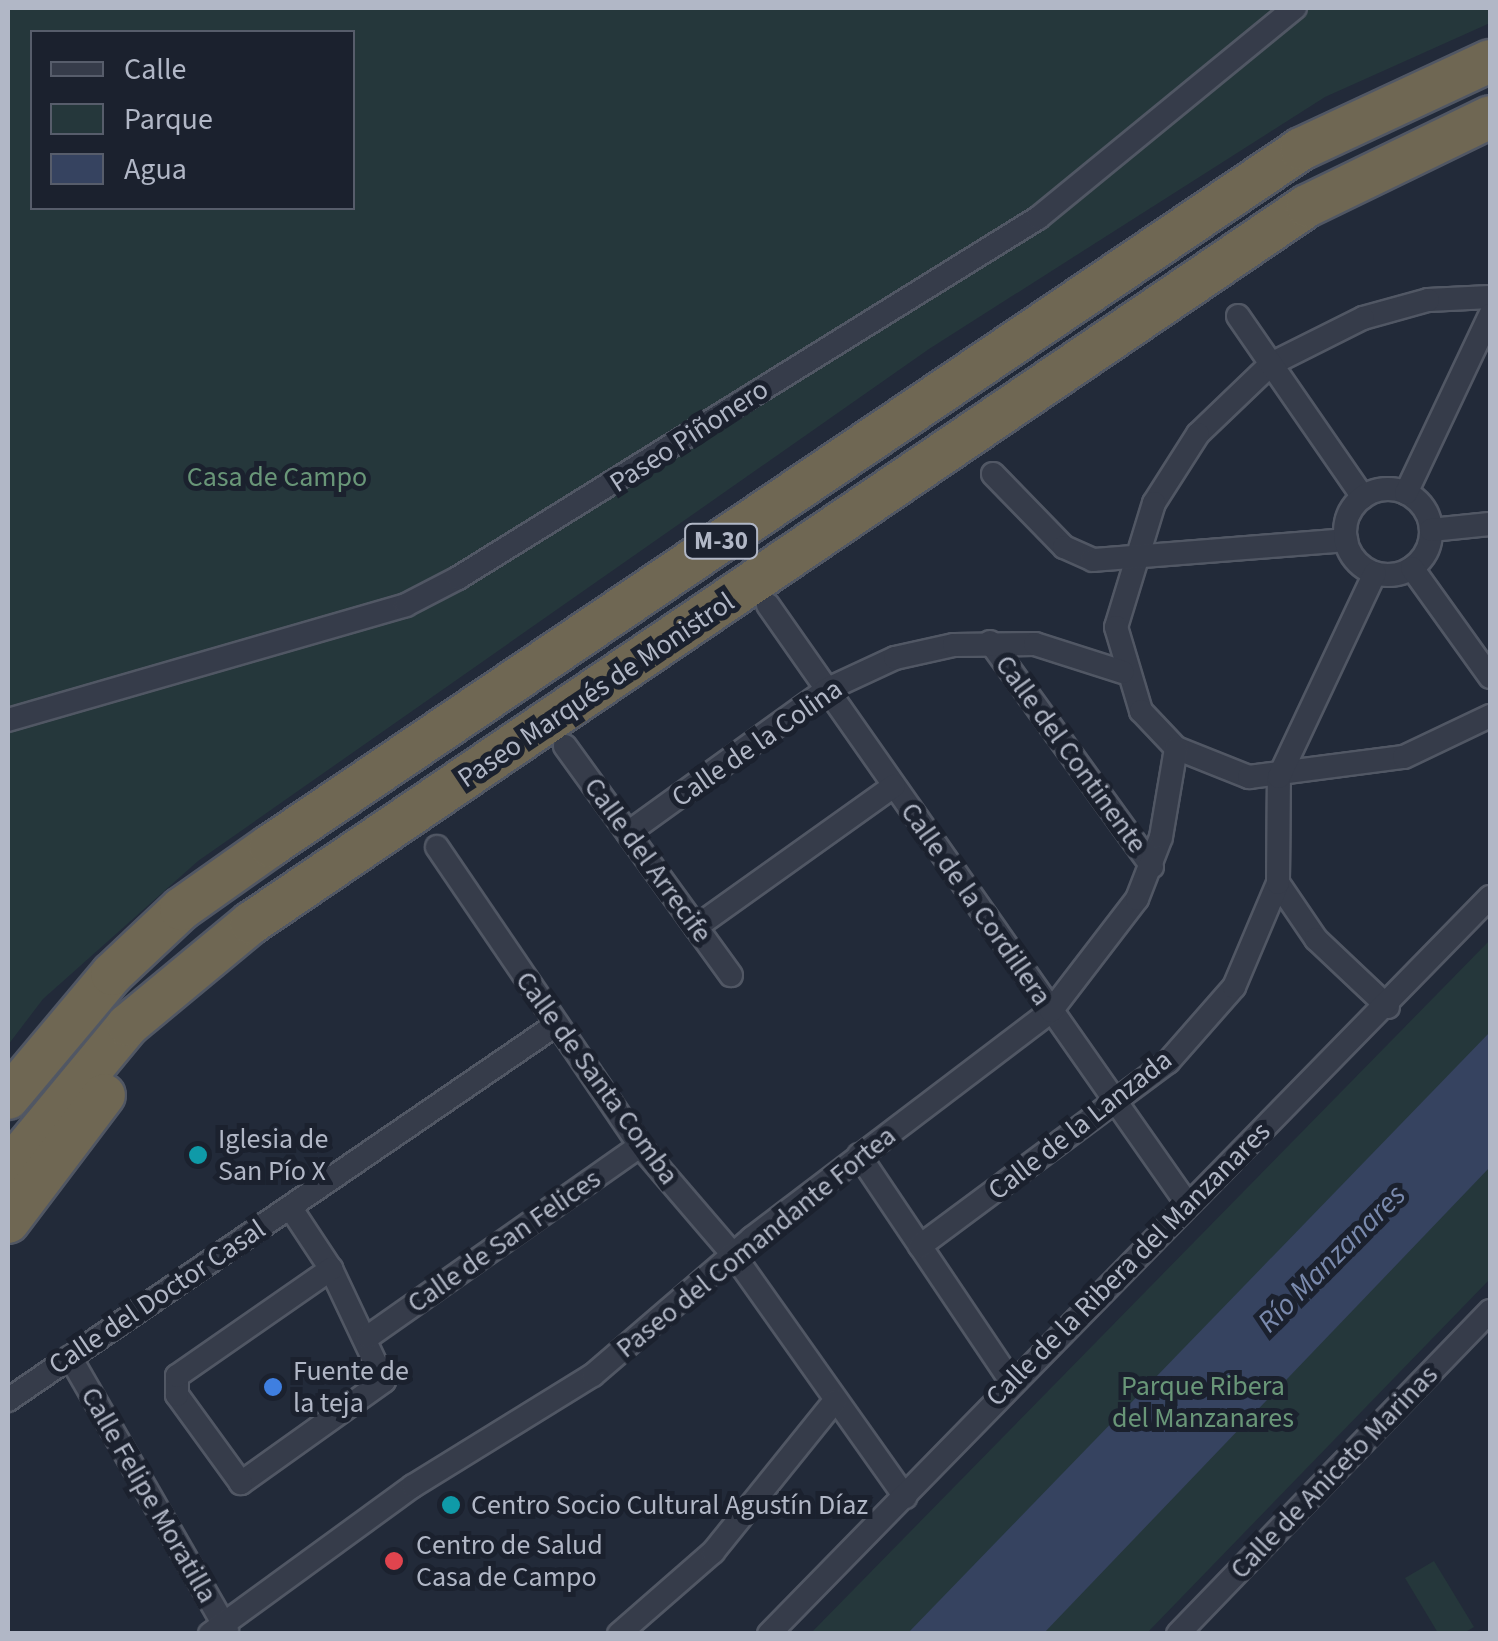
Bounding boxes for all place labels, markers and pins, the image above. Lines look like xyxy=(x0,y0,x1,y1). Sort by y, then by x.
place label: Iglesia de San Pío X xyxy=(218,1122,328,1188)
marker: Iglesia de San Pío X xyxy=(187,1144,209,1166)
place label: Fuente de la teja xyxy=(293,1354,409,1420)
marker: Fuente de la teja xyxy=(262,1376,284,1398)
place label: Centro Socio Cultural Agustín Díaz xyxy=(471,1488,868,1522)
marker: Centro Socio Cultural Agustín Díaz xyxy=(440,1494,462,1516)
place label: Centro de Salud Casa de Campo xyxy=(416,1528,603,1594)
marker: Centro de Salud Casa de Campo xyxy=(381,1548,407,1574)

